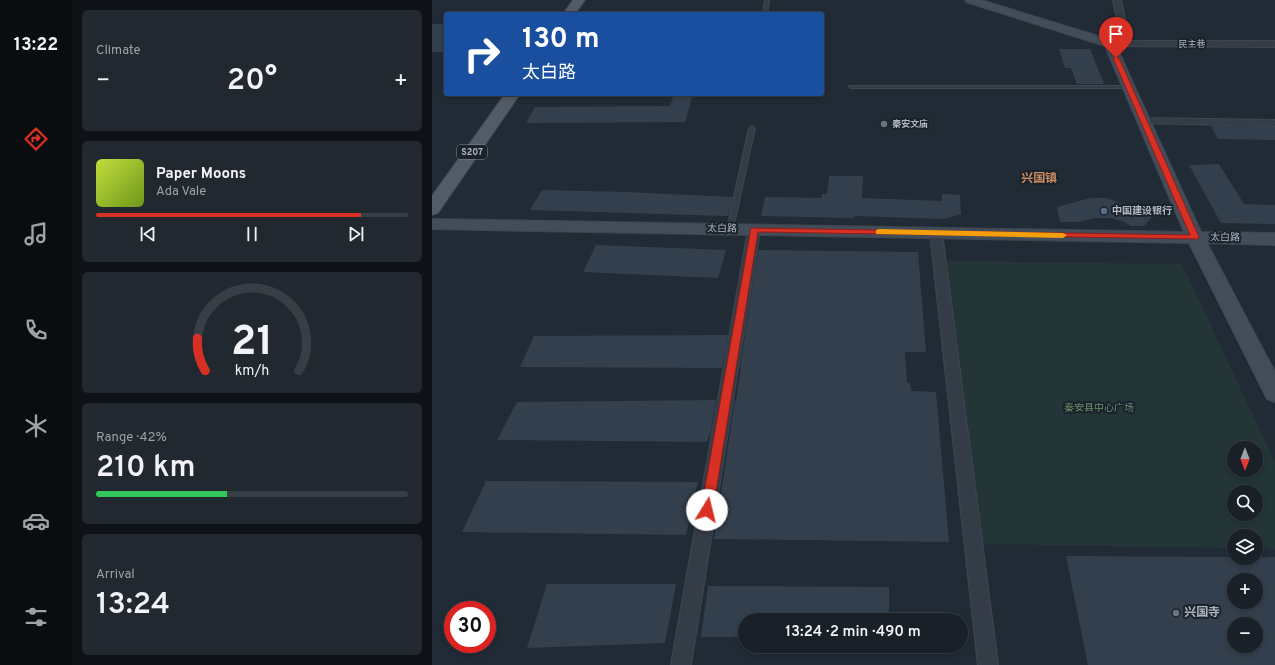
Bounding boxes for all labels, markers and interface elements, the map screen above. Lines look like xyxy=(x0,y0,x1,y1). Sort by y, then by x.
pin xyxy=(1099,17,1133,58)
text: 130 m xyxy=(522,22,600,58)
icon: arrive xyxy=(1105,23,1127,45)
icon: right xyxy=(456,28,508,80)
text: 13:22 xyxy=(14,34,58,57)
street label: 民主巷 xyxy=(1178,39,1206,50)
text: Climate xyxy=(96,43,141,59)
text: 太白路 xyxy=(522,62,576,85)
text: 20° xyxy=(227,63,277,100)
text: − xyxy=(96,68,110,95)
text: + xyxy=(394,68,408,95)
marker: 秦安文庙 xyxy=(879,119,889,129)
place label: 秦安文庙 xyxy=(892,119,928,130)
icon: directions xyxy=(22,125,50,153)
road number: S207 xyxy=(457,145,487,159)
text: Paper Moons xyxy=(156,165,246,184)
district label: 兴国镇 xyxy=(1021,171,1057,187)
text: Ada Vale xyxy=(156,184,206,200)
place label: 中国建设银行 xyxy=(1112,205,1172,218)
marker: 中国建设银行 xyxy=(1099,206,1109,216)
icon: music xyxy=(22,220,50,248)
street label: 太白路 xyxy=(707,222,737,236)
icon: previous xyxy=(137,223,159,245)
icon: pause xyxy=(241,223,263,245)
icon: next xyxy=(345,223,367,245)
street label: 太白路 xyxy=(1210,231,1240,245)
icon: phone xyxy=(22,316,50,344)
text: 21 xyxy=(231,316,273,369)
text: km/h xyxy=(235,361,269,379)
park label: 秦安县中心广场 xyxy=(1064,402,1134,415)
icon: climate xyxy=(22,412,50,440)
text: Range · 42% xyxy=(96,430,167,446)
north arrow xyxy=(1227,441,1263,477)
map controls xyxy=(1227,441,1263,653)
text: 210 km xyxy=(96,450,196,487)
button: search xyxy=(1227,485,1263,521)
position arrow xyxy=(686,489,728,531)
icon: car xyxy=(22,507,50,535)
button: layers xyxy=(1227,529,1263,565)
text: Arrival xyxy=(96,567,135,583)
button: + xyxy=(1227,573,1263,609)
text: 13:24 xyxy=(96,587,170,624)
speed limit sign: 30 xyxy=(444,601,496,653)
icon: filters xyxy=(22,603,50,631)
place label: 兴国寺 xyxy=(1184,605,1220,621)
marker: 兴国寺 xyxy=(1171,608,1181,618)
button: − xyxy=(1227,617,1263,653)
text: 13:24 · 2 min · 490 m xyxy=(785,623,921,642)

